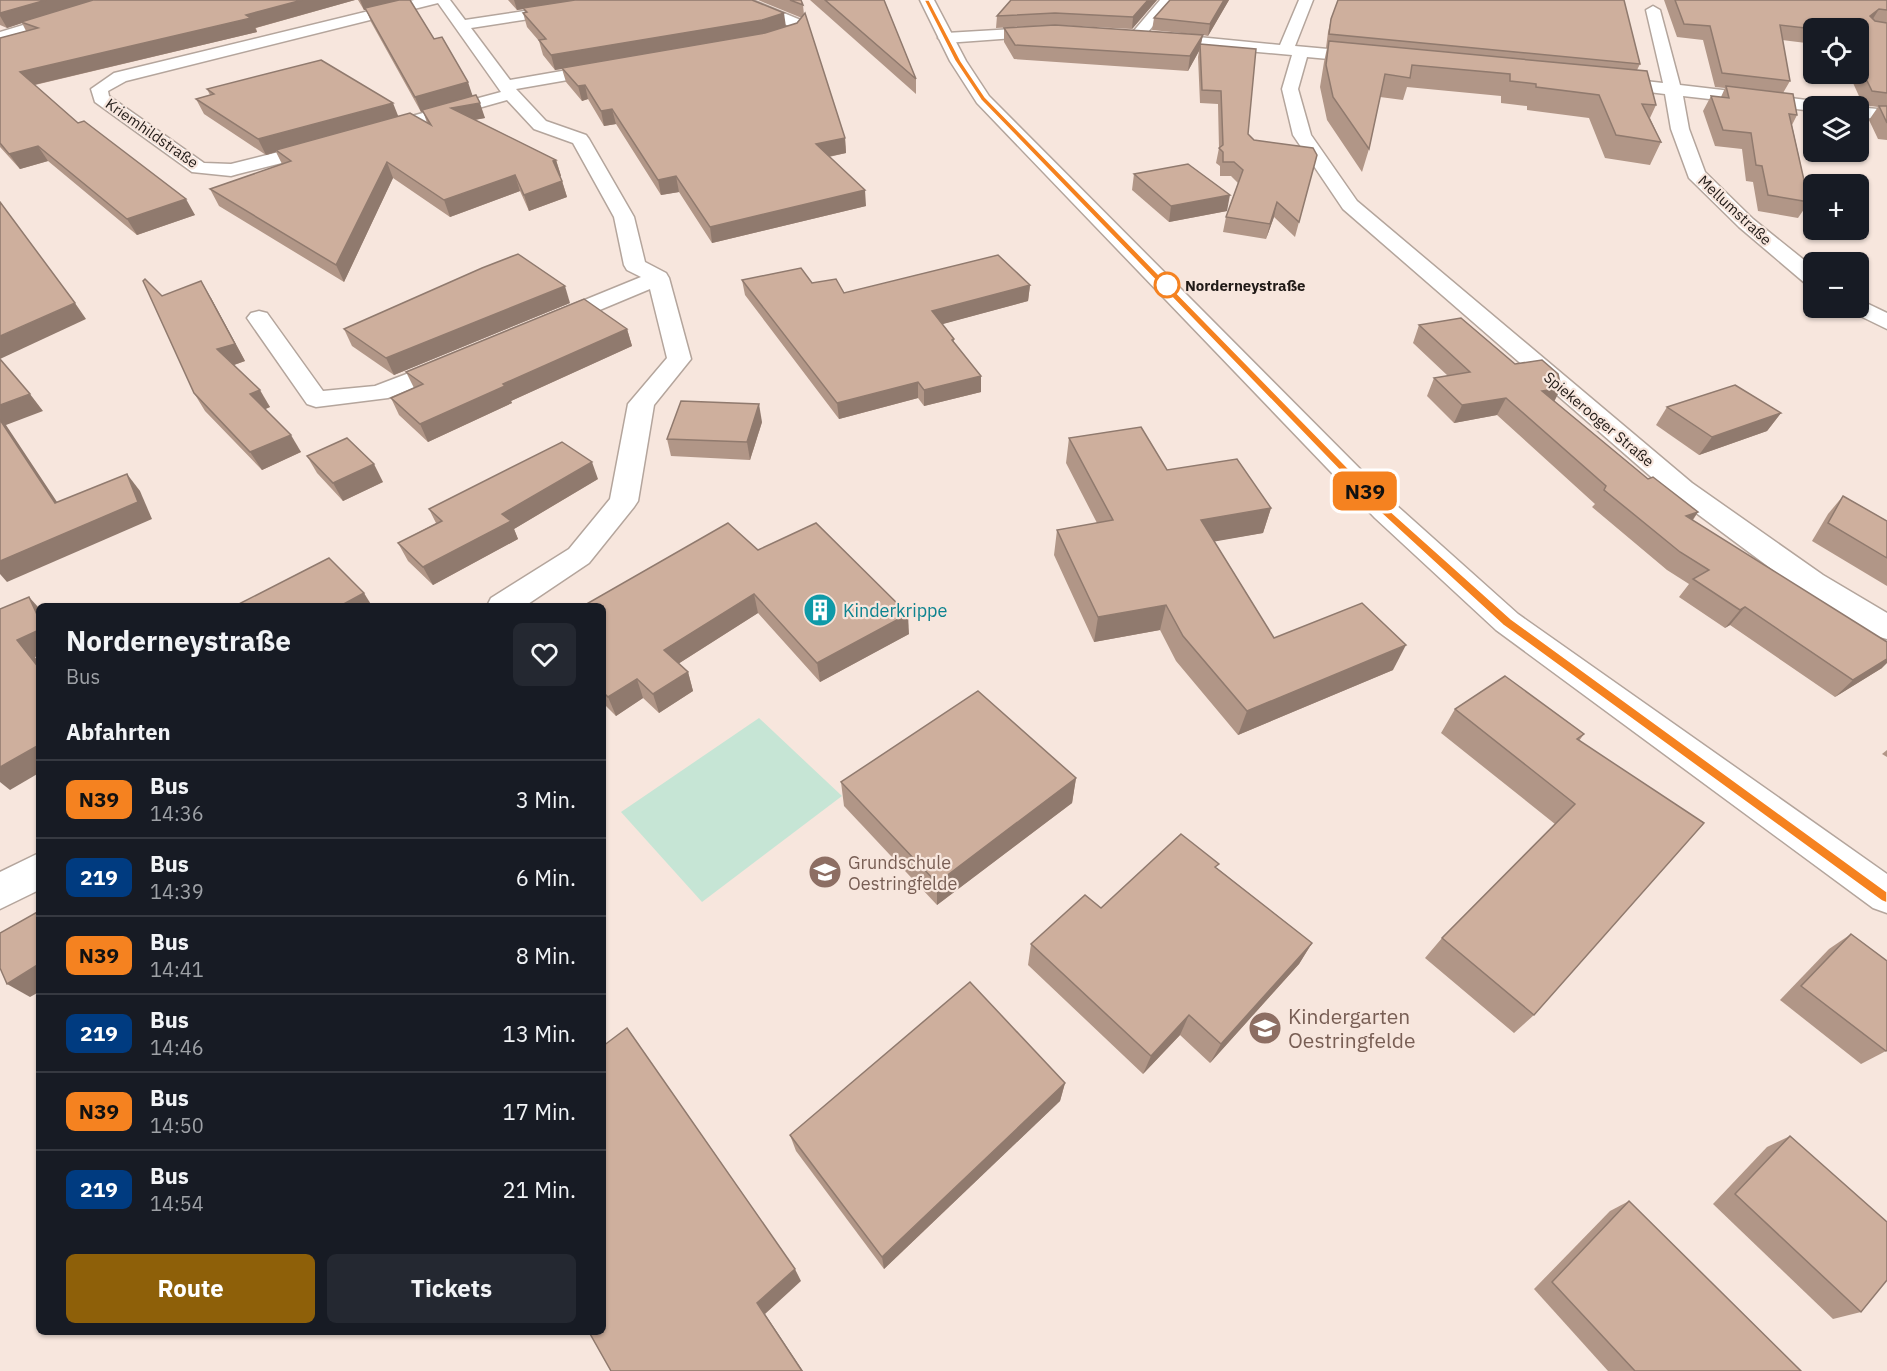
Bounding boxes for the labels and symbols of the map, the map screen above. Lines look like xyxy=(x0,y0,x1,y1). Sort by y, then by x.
street label: Kriemhildstraße xyxy=(102,94,202,172)
street label: Mellumstraße xyxy=(1694,171,1776,249)
marker: Norderneystraße xyxy=(1154,272,1180,298)
place label: Norderneystraße xyxy=(1185,276,1306,295)
street label: Spiekerooger Straße xyxy=(1540,367,1658,471)
line badge: N39 xyxy=(1330,472,1400,510)
building icon: Kinderkrippe xyxy=(802,592,838,628)
place label: Kinderkrippe xyxy=(843,599,948,622)
place label: Grundschule Oestringfelde xyxy=(848,851,957,895)
school or university icon: Grundschule Oestringfelde xyxy=(807,854,843,890)
place label: Kindergarten Oestringfelde xyxy=(1288,1002,1416,1054)
school or university icon: Kindergarten Oestringfelde xyxy=(1247,1010,1283,1046)

